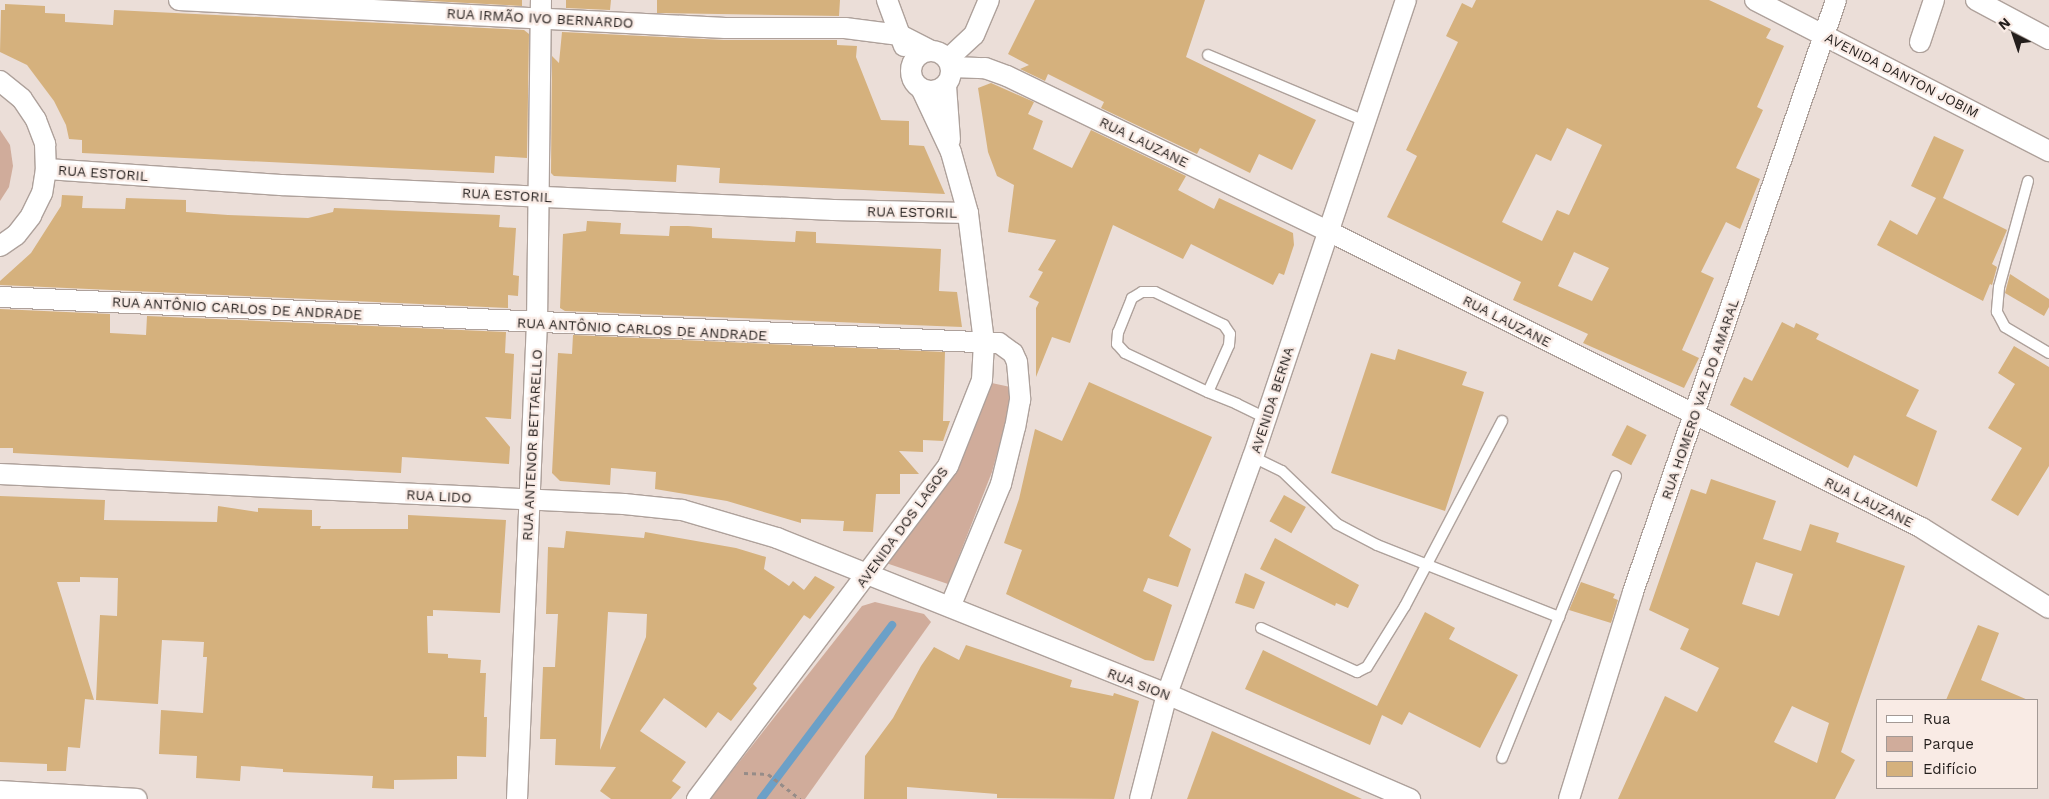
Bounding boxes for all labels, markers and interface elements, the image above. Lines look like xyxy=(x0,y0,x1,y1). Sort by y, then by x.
street label: RUA IRMÃO IVO BERNARDO xyxy=(446,5,634,31)
north arrow xyxy=(1989,10,2039,60)
text: N xyxy=(1995,14,2013,33)
street label: AVENIDA DANTON JOBIM xyxy=(1822,29,1982,121)
street label: RUA LAUZANE xyxy=(1097,113,1191,171)
street label: RUA ESTORIL xyxy=(57,161,149,185)
street label: RUA ESTORIL xyxy=(461,184,553,206)
street label: RUA ESTORIL xyxy=(866,203,958,221)
street label: RUA LAUZANE xyxy=(1460,291,1554,351)
street label: RUA ANTÔNIO CARLOS DE ANDRADE xyxy=(111,293,363,323)
street label: RUA HOMERO VAZ DO AMARAL xyxy=(1657,296,1743,502)
street label: RUA ANTÔNIO CARLOS DE ANDRADE xyxy=(516,314,768,344)
street label: AVENIDA BERNA xyxy=(1247,344,1297,456)
street label: RUA ANTENOR BETTARELLO xyxy=(519,348,545,542)
street label: AVENIDA DOS LAGOS xyxy=(852,463,952,591)
street label: RUA LAUZANE xyxy=(1822,473,1916,531)
street label: RUA LIDO xyxy=(406,486,472,506)
street label: RUA SION xyxy=(1105,664,1173,704)
legend xyxy=(1876,699,2039,789)
text: Rua xyxy=(1923,710,1951,728)
text: Parque xyxy=(1923,735,1974,753)
text: Edifício xyxy=(1923,760,1977,778)

